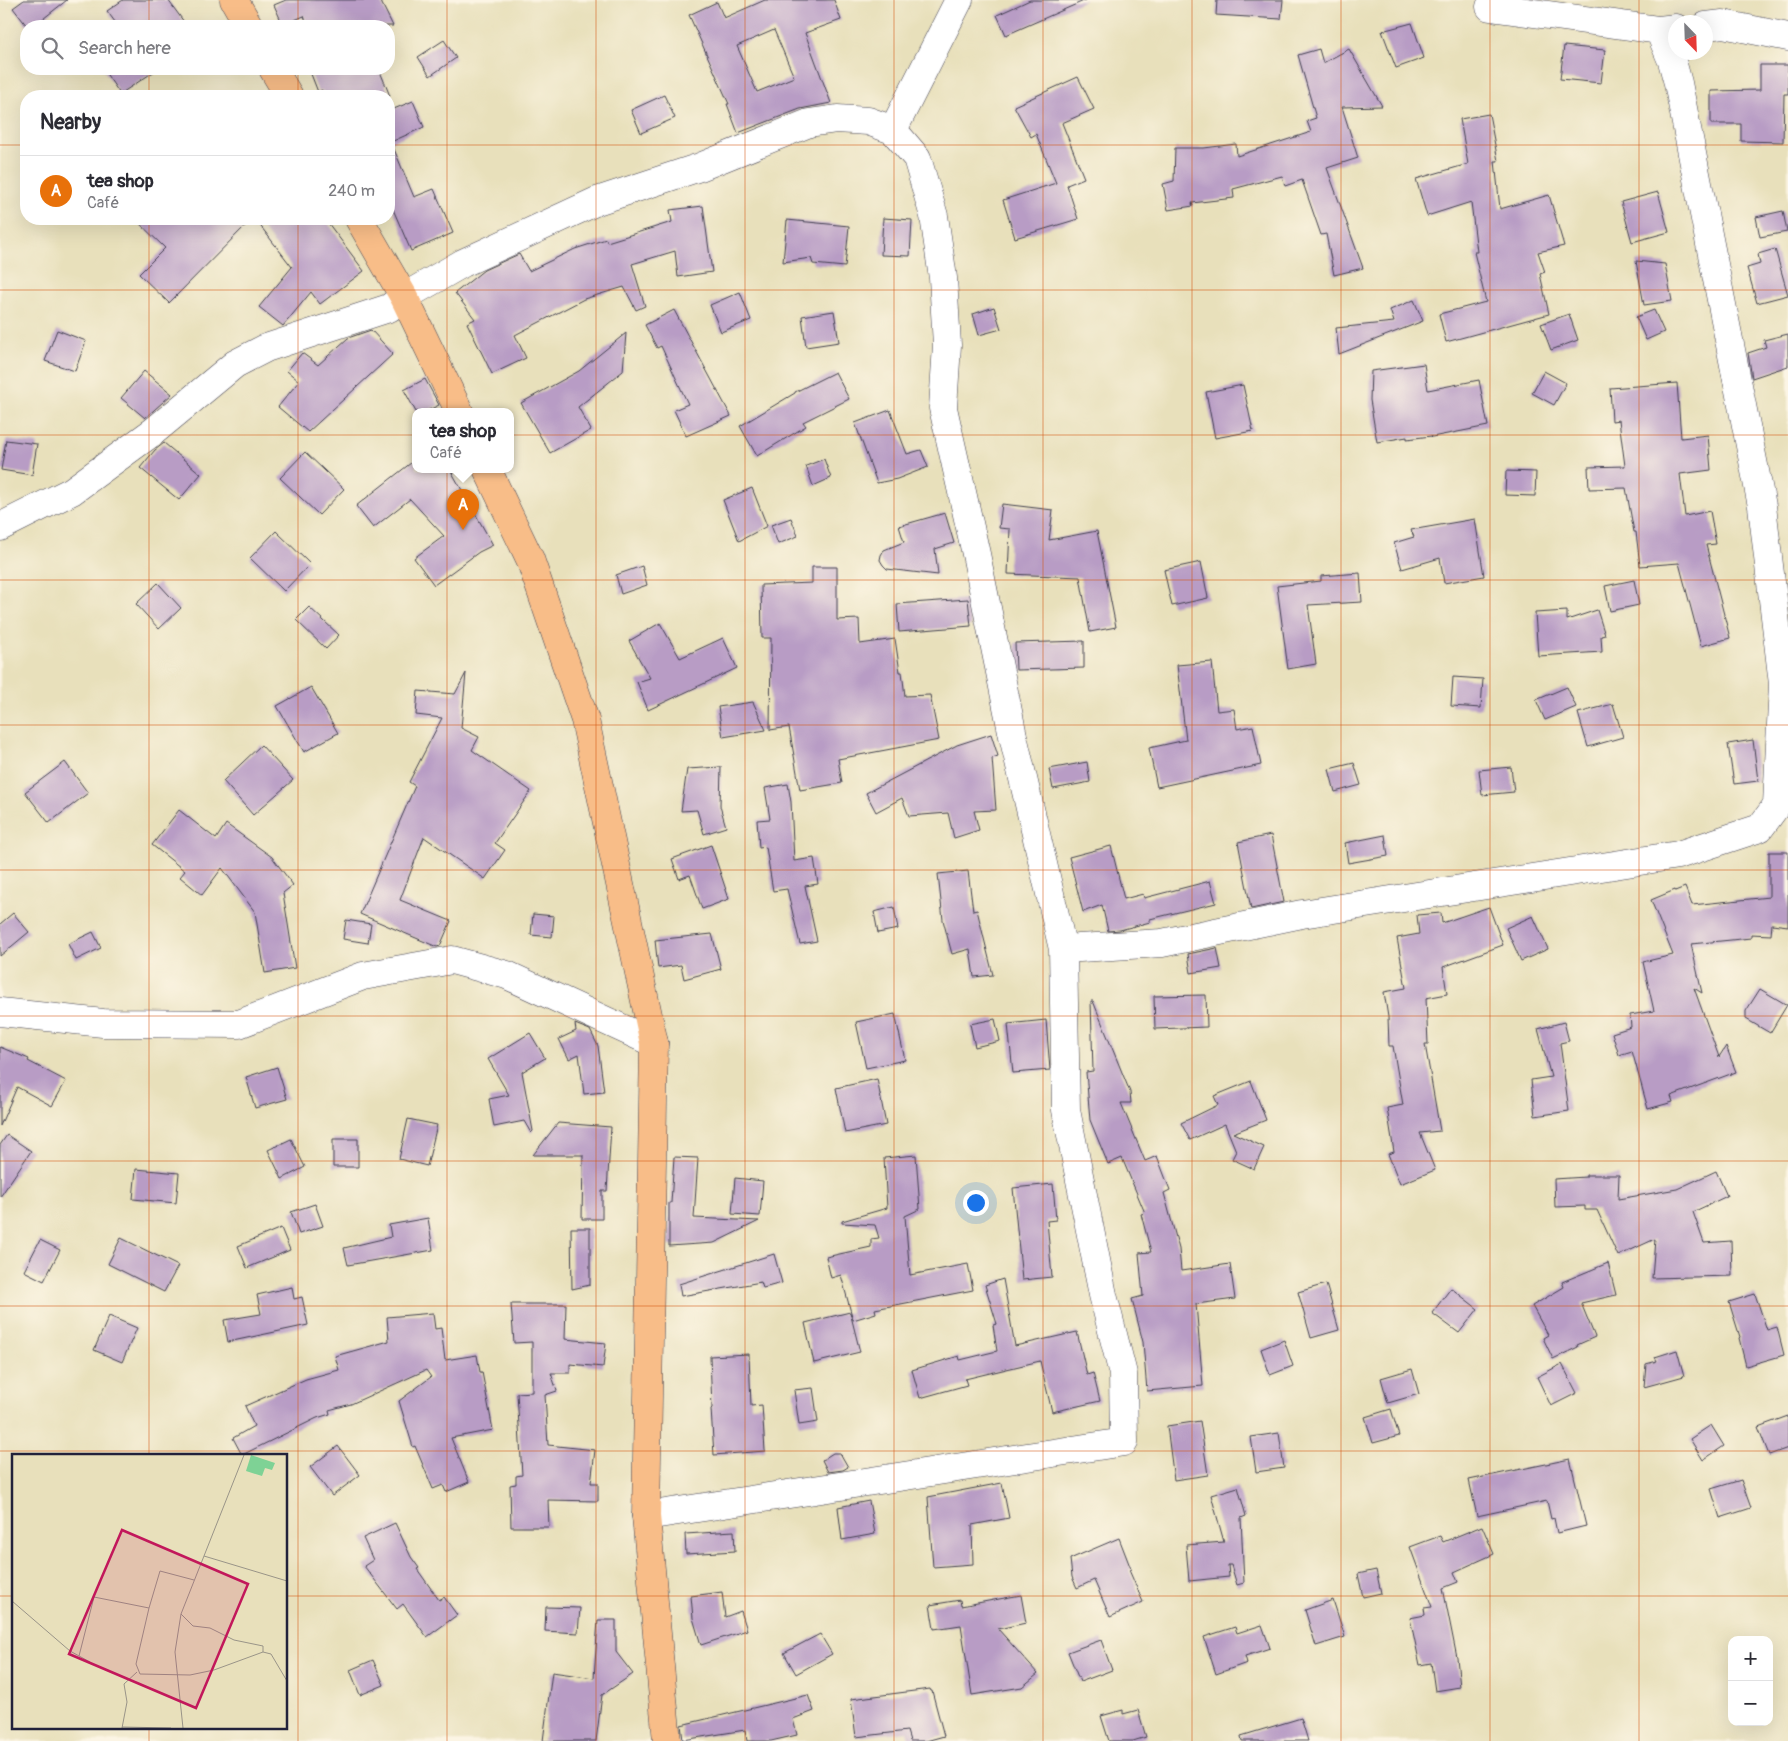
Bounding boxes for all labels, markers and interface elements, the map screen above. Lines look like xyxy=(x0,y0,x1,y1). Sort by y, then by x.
north arrow xyxy=(1668,15,1713,60)
search box xyxy=(20,20,395,75)
icon: search xyxy=(38,34,66,62)
text: Search here xyxy=(78,36,171,60)
text: Nearby xyxy=(40,109,101,136)
text: tea shop xyxy=(87,169,154,193)
text: A xyxy=(51,181,61,201)
text: 240 m xyxy=(328,181,375,201)
text: Café xyxy=(87,193,119,213)
popup xyxy=(412,408,514,473)
text: tea shop xyxy=(430,419,496,443)
text: Café xyxy=(430,443,462,463)
pin: A xyxy=(447,489,479,530)
your location xyxy=(963,1190,989,1216)
inset map xyxy=(12,1454,288,1728)
map controls xyxy=(1728,1636,1773,1726)
button: + xyxy=(1728,1636,1773,1681)
button: − xyxy=(1728,1681,1773,1726)

